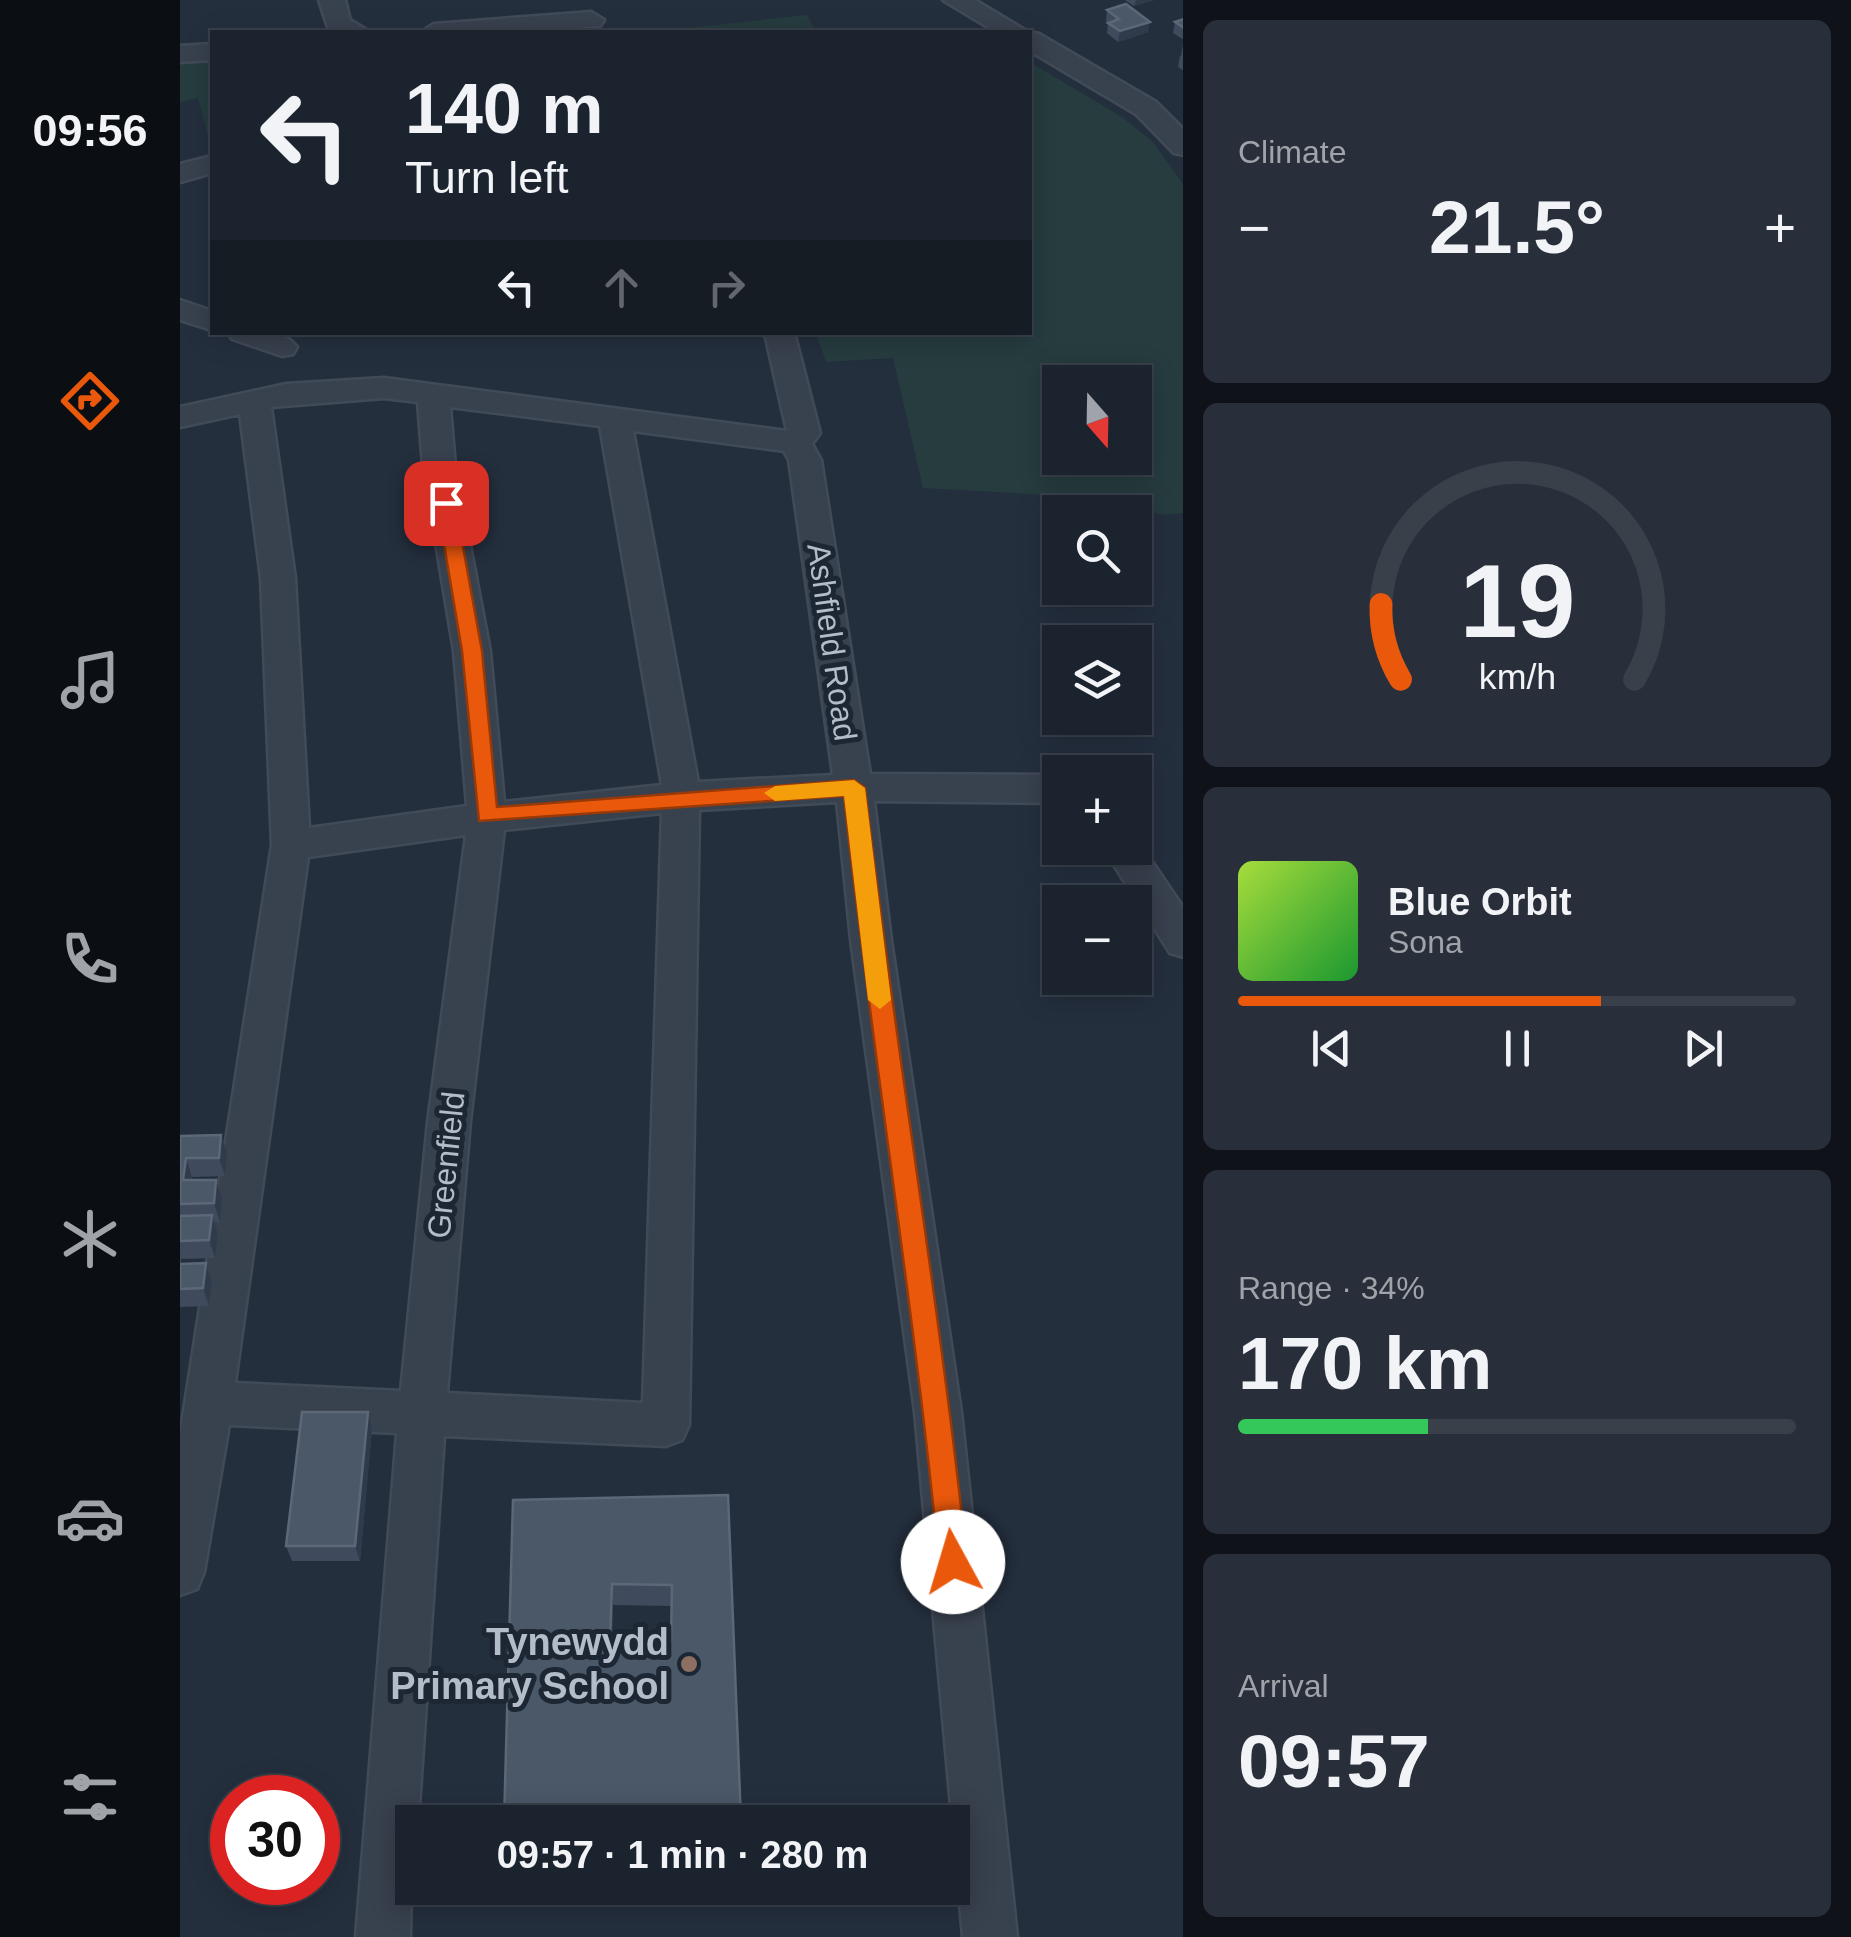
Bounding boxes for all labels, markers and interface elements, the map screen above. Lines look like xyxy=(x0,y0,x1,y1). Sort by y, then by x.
icon: left xyxy=(240,70,370,200)
text: 140 m xyxy=(405,70,603,148)
text: 09:56 xyxy=(32,105,148,156)
text: Climate xyxy=(1238,134,1346,170)
text: Turn left xyxy=(405,152,568,203)
text: 21.5° xyxy=(1429,185,1605,269)
text: − xyxy=(1238,197,1270,259)
text: + xyxy=(1764,197,1796,259)
icon: left xyxy=(489,260,544,315)
icon: ahead xyxy=(594,260,649,315)
icon: right xyxy=(699,260,754,315)
north arrow xyxy=(1042,365,1152,475)
map controls xyxy=(1042,365,1152,995)
icon: directions xyxy=(55,366,125,436)
pin xyxy=(404,461,489,546)
icon: arrive xyxy=(419,476,474,531)
button: search xyxy=(1042,495,1152,605)
street label: Ashfield Road xyxy=(800,541,864,743)
text: 19 xyxy=(1459,543,1575,659)
button: layers xyxy=(1042,625,1152,735)
icon: music xyxy=(55,645,125,715)
text: km/h xyxy=(1478,657,1556,697)
button: + xyxy=(1042,755,1152,865)
text: Blue Orbit xyxy=(1388,881,1572,923)
button: − xyxy=(1042,885,1152,995)
icon: phone xyxy=(55,924,125,994)
text: Sona xyxy=(1388,924,1463,960)
icon: previous xyxy=(1304,1021,1359,1076)
icon: pause xyxy=(1490,1021,1545,1076)
icon: next xyxy=(1676,1021,1731,1076)
street label: Greenfield xyxy=(420,1090,472,1240)
icon: climate xyxy=(55,1204,125,1274)
text: Range · 34% xyxy=(1238,1270,1425,1306)
text: 170 km xyxy=(1238,1321,1492,1405)
icon: car xyxy=(55,1483,125,1553)
position arrow xyxy=(901,1510,1005,1614)
place label: Tynewydd Primary School xyxy=(390,1621,669,1707)
marker: Tynewydd Primary School xyxy=(678,1653,700,1675)
text: Arrival xyxy=(1238,1668,1329,1704)
text: 09:57 xyxy=(1238,1719,1430,1803)
icon: filters xyxy=(55,1762,125,1832)
speed limit sign: 30 xyxy=(210,1775,340,1905)
text: 09:57 · 1 min · 280 m xyxy=(497,1834,868,1876)

